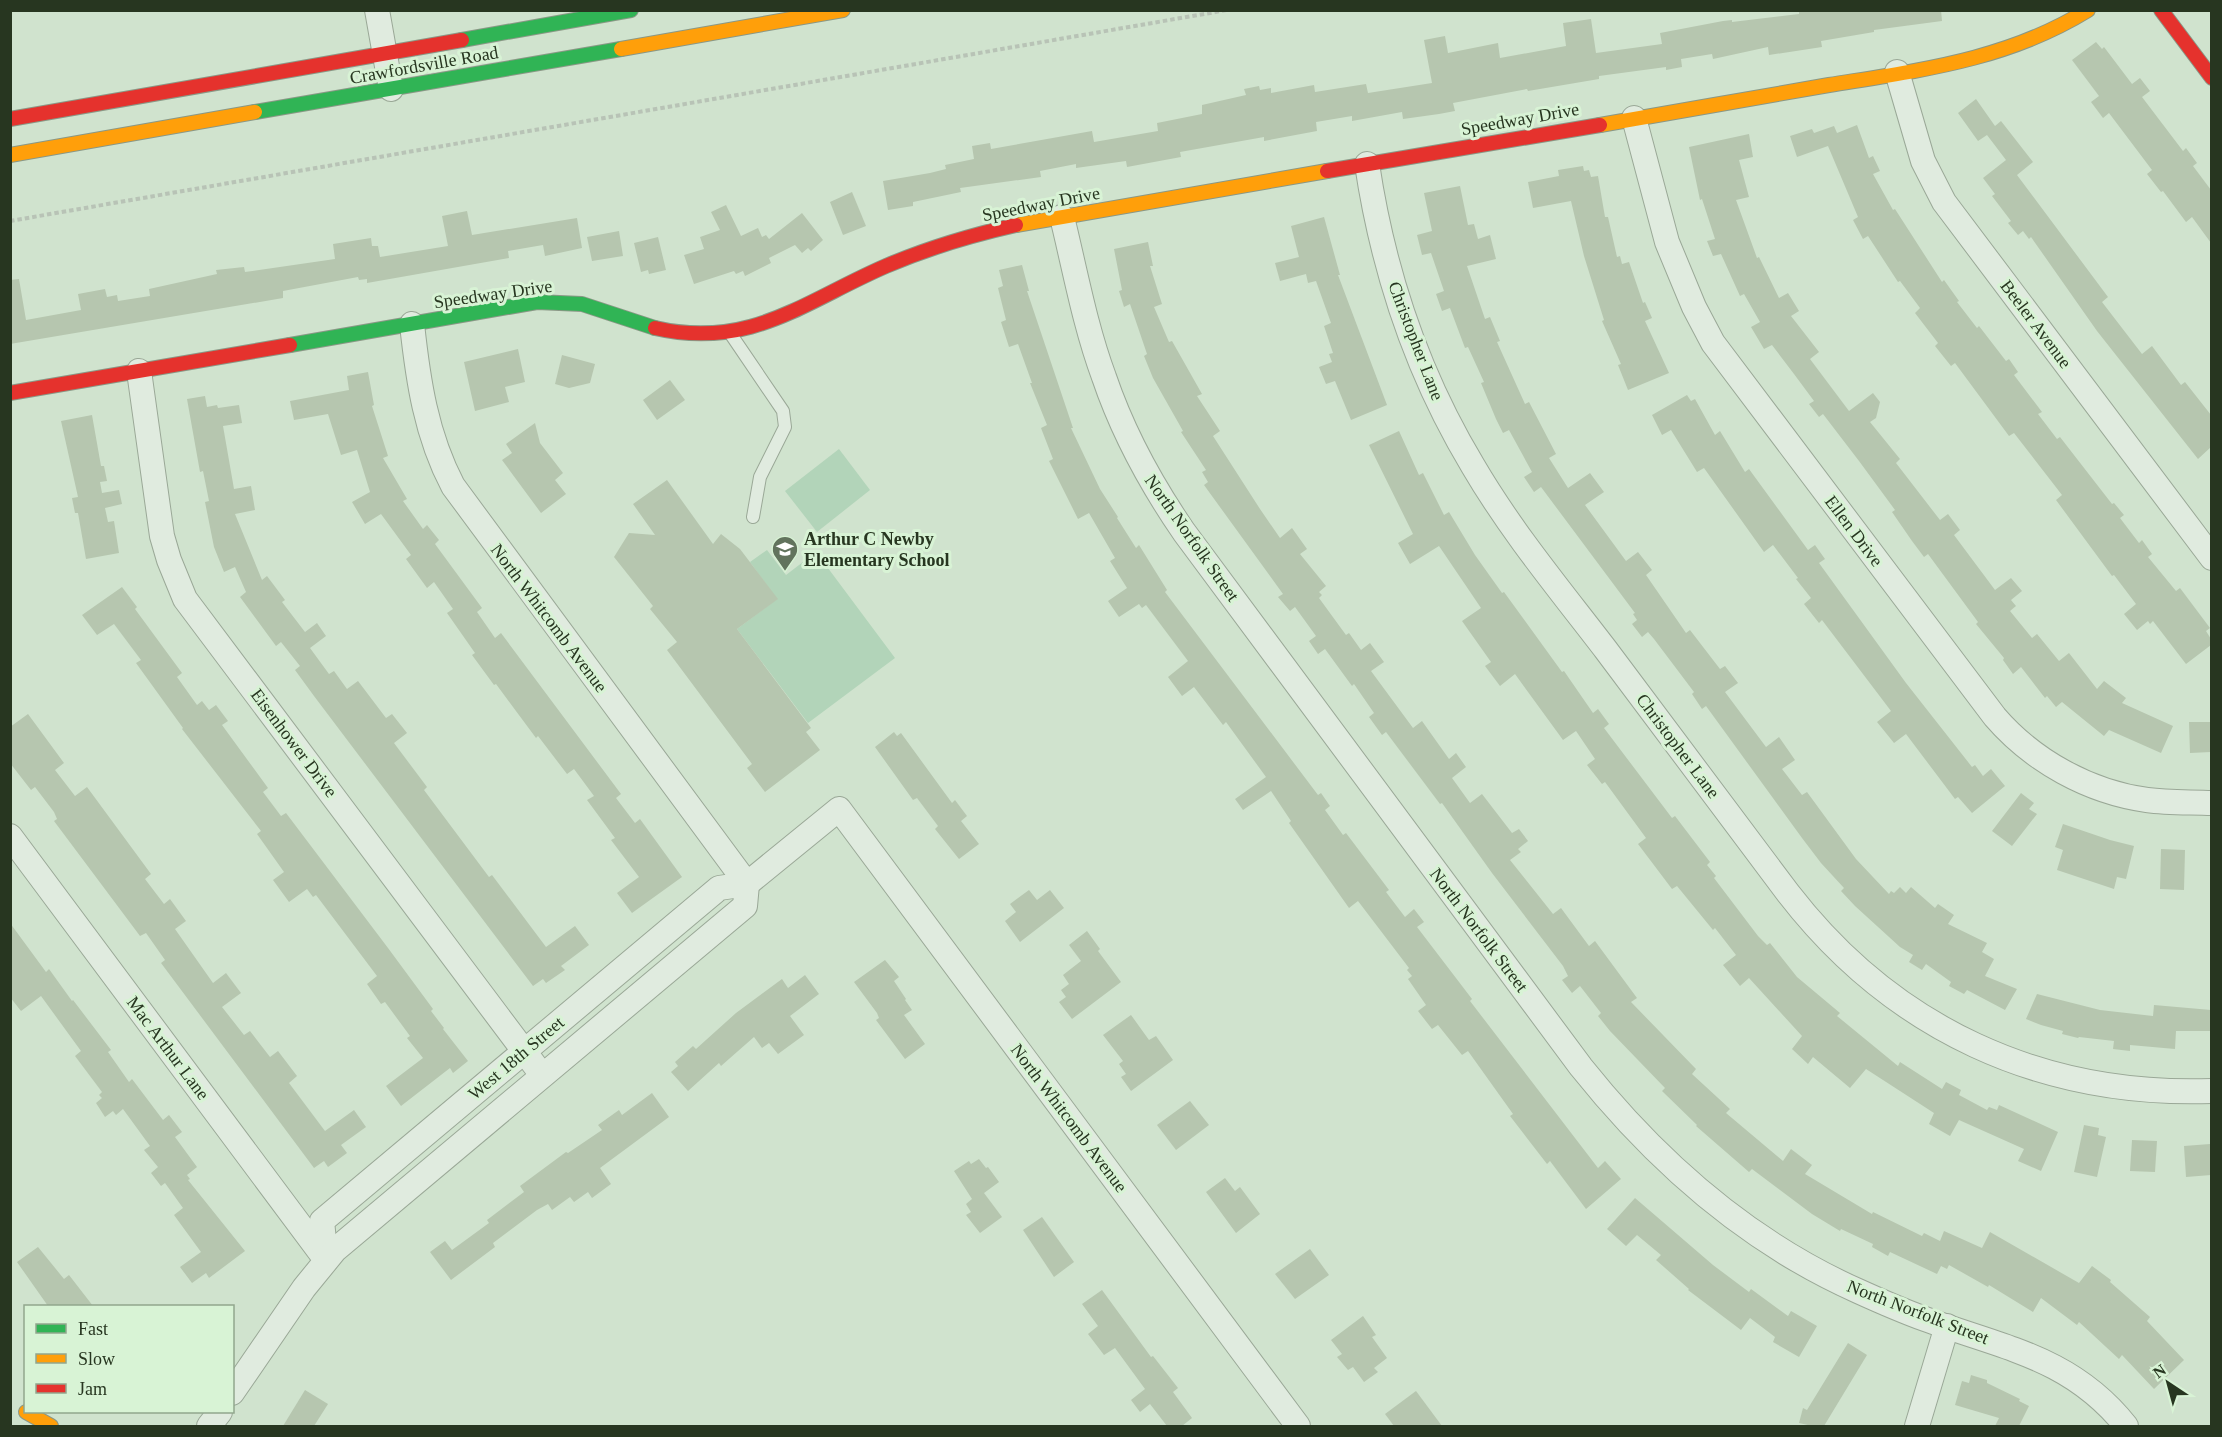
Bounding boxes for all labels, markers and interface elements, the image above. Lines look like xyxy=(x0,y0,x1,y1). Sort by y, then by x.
street label: Crawfordsville Road xyxy=(348,42,500,88)
street label: Speedway Drive xyxy=(1459,99,1581,139)
street label: Speedway Drive xyxy=(980,183,1102,225)
street label: Speedway Drive xyxy=(432,276,554,312)
street label: Beeler Avenue xyxy=(1996,276,2076,372)
street label: Christopher Lane xyxy=(1384,279,1448,403)
street label: North Norfolk Street xyxy=(1141,471,1243,605)
street label: Ellen Drive xyxy=(1821,492,1887,570)
place label: Arthur C Newby Elementary School xyxy=(804,529,950,570)
school or university icon: Arthur C Newby Elementary School xyxy=(770,534,800,572)
street label: North Whitcomb Avenue xyxy=(487,540,611,696)
street label: Eisenhower Drive xyxy=(247,685,341,801)
street label: Christopher Lane xyxy=(1632,690,1724,802)
street label: North Norfolk Street xyxy=(1426,864,1532,996)
street label: Mac Arthur Lane xyxy=(123,992,213,1104)
street label: West 18th Street xyxy=(464,1012,568,1104)
street label: North Whitcomb Avenue xyxy=(1007,1040,1131,1196)
street label: North Norfolk Street xyxy=(1844,1276,1992,1348)
legend xyxy=(24,1305,234,1413)
text: Fast xyxy=(78,1319,108,1339)
text: Slow xyxy=(78,1349,115,1369)
north arrow xyxy=(2138,1353,2198,1413)
text: N xyxy=(2150,1361,2170,1382)
text: Jam xyxy=(78,1379,107,1399)

